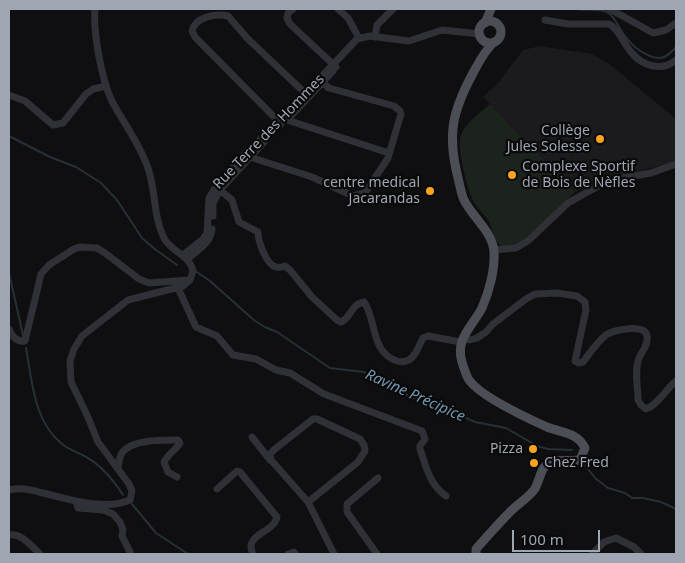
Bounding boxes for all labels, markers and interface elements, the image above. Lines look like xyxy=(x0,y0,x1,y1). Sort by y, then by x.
street label: Rue Terre des Hommes xyxy=(210,71,328,193)
place label: Collège Jules Solesse xyxy=(507,123,590,156)
marker: Collège Jules Solesse xyxy=(594,133,606,145)
place label: Complexe Sportif de Bois de Nèfles xyxy=(522,159,635,192)
marker: Complexe Sportif de Bois de Nèfles xyxy=(506,169,518,181)
place label: centre medical Jacarandas xyxy=(323,175,420,208)
marker: centre medical Jacarandas xyxy=(424,185,436,197)
water label: Ravine Précipice xyxy=(362,366,468,426)
place label: Pizza xyxy=(490,441,523,457)
marker: Pizza xyxy=(527,443,539,455)
place label: Chez Fred xyxy=(544,455,609,471)
marker: Chez Fred xyxy=(528,457,540,469)
scale bar xyxy=(515,520,602,552)
text: 100 m xyxy=(520,529,564,549)

